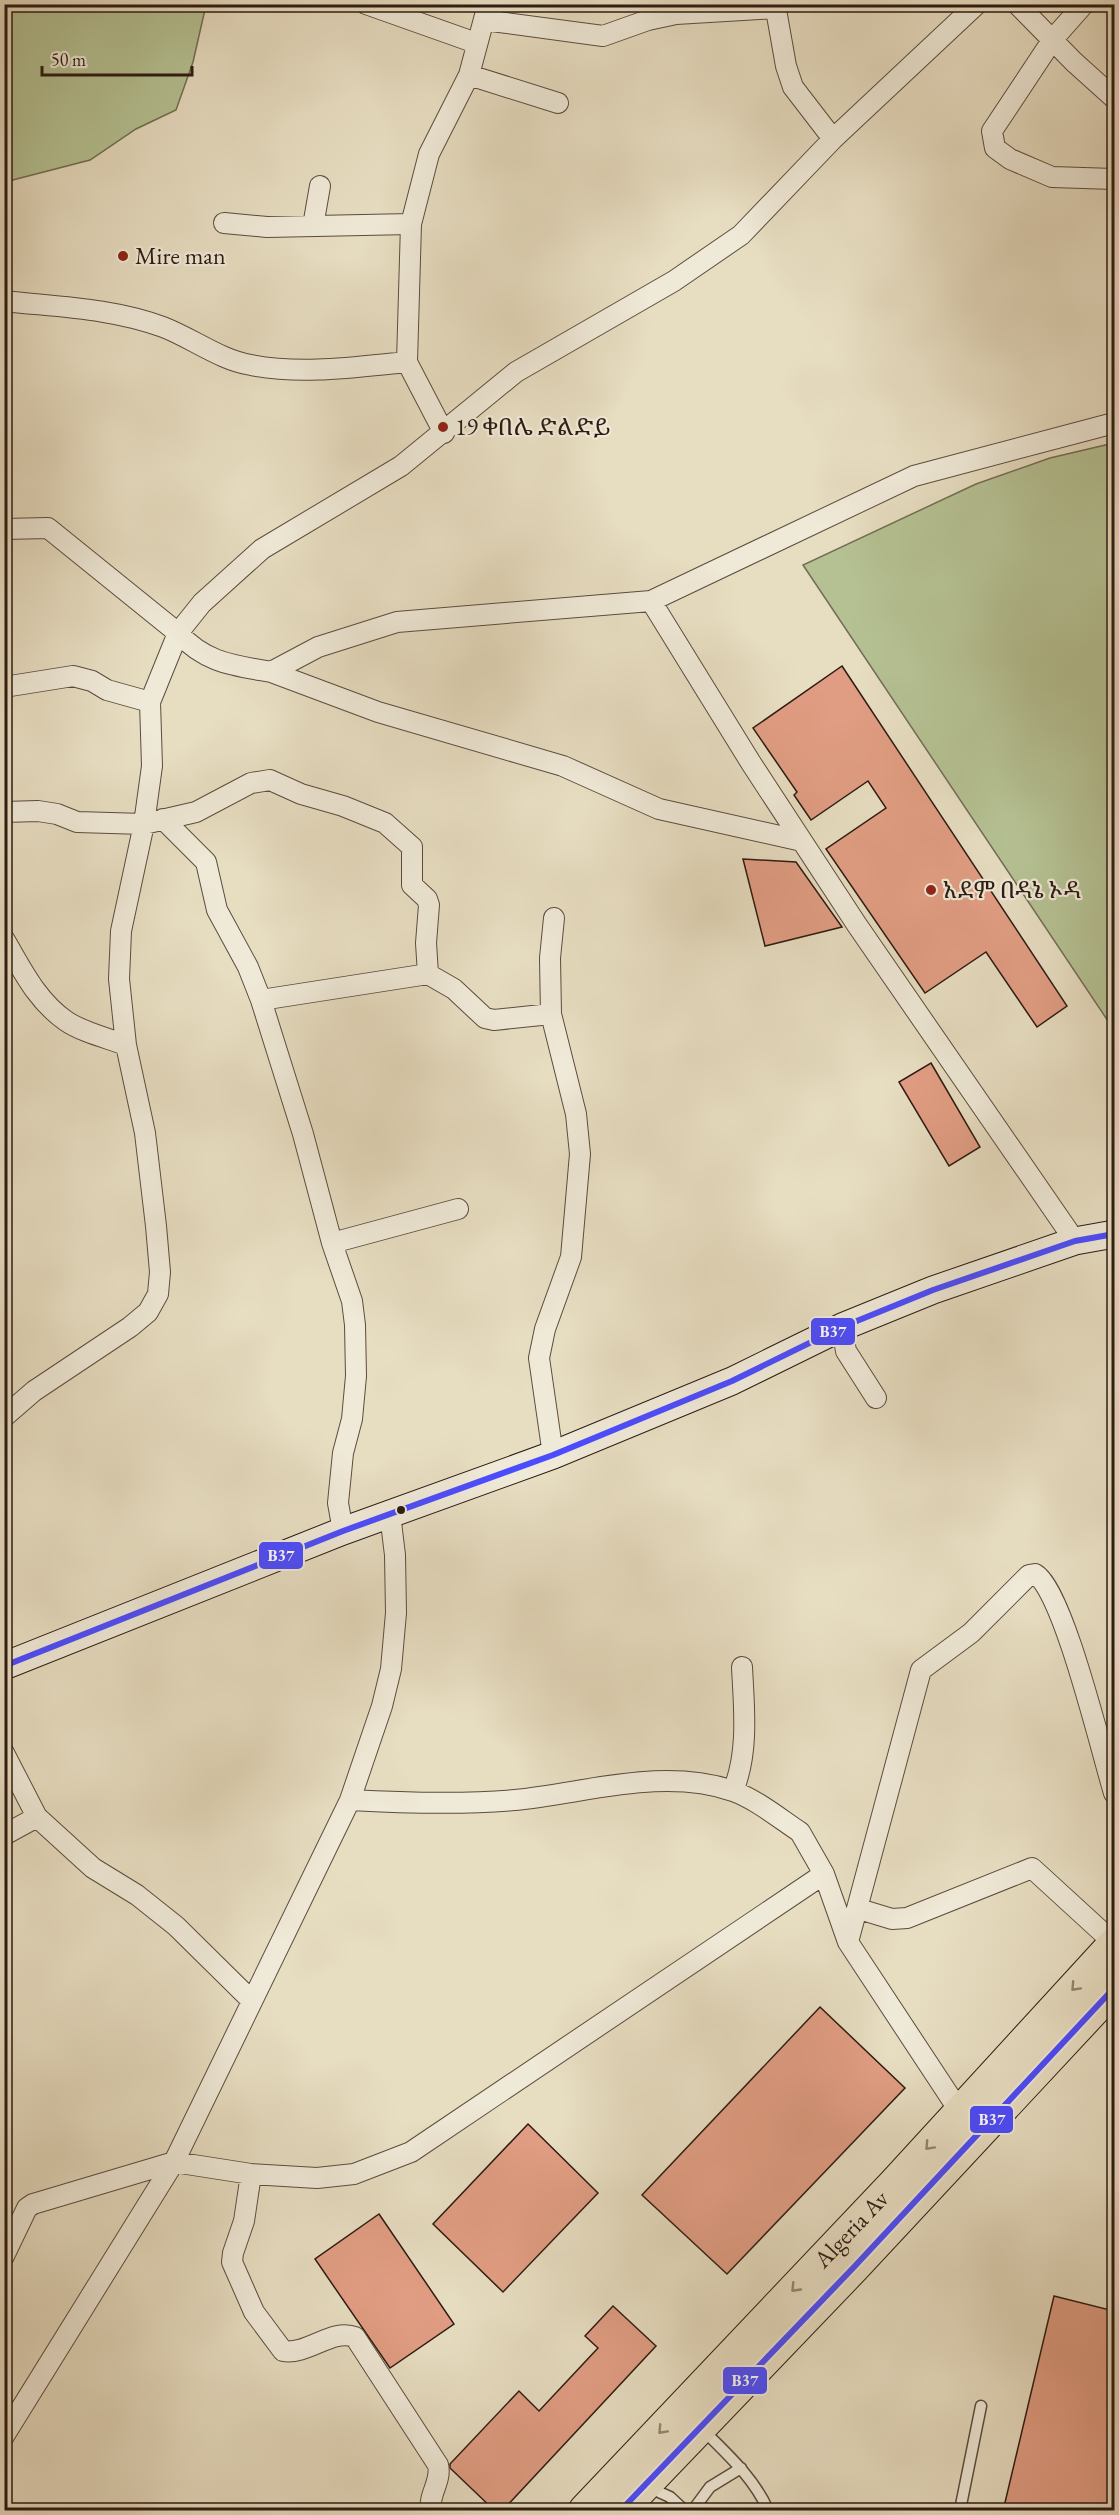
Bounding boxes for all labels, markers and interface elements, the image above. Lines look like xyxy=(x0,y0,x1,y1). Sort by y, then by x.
scale bar xyxy=(42,39,192,77)
text: 50 m xyxy=(51,48,86,71)
place label: Mire man xyxy=(135,240,226,271)
marker: Mire man xyxy=(116,249,130,263)
place label: 19 ቀበሌ ድልድይ xyxy=(455,411,610,442)
marker: 19 ቀበሌ ድልድይ xyxy=(436,420,450,434)
place label: አደም በዳኔ ኦዳ xyxy=(943,874,1081,905)
marker: አደም በዳኔ ኦዳ xyxy=(924,883,938,897)
line badge: B37 xyxy=(810,1317,856,1346)
text: B37 xyxy=(820,1321,847,1342)
unlabelled marker xyxy=(395,1504,407,1516)
line badge: B37 xyxy=(258,1541,304,1570)
text: B37 xyxy=(268,1545,295,1566)
one-way arrow xyxy=(1071,1980,1082,1991)
line badge: B37 xyxy=(969,2105,1014,2134)
text: B37 xyxy=(979,2109,1006,2130)
one-way arrow xyxy=(925,2140,936,2150)
street label: Algeria Av xyxy=(806,2183,895,2275)
one-way arrow xyxy=(791,2281,802,2292)
line badge: B37 xyxy=(722,2366,768,2395)
text: B37 xyxy=(732,2370,759,2391)
one-way arrow xyxy=(658,2424,669,2434)

